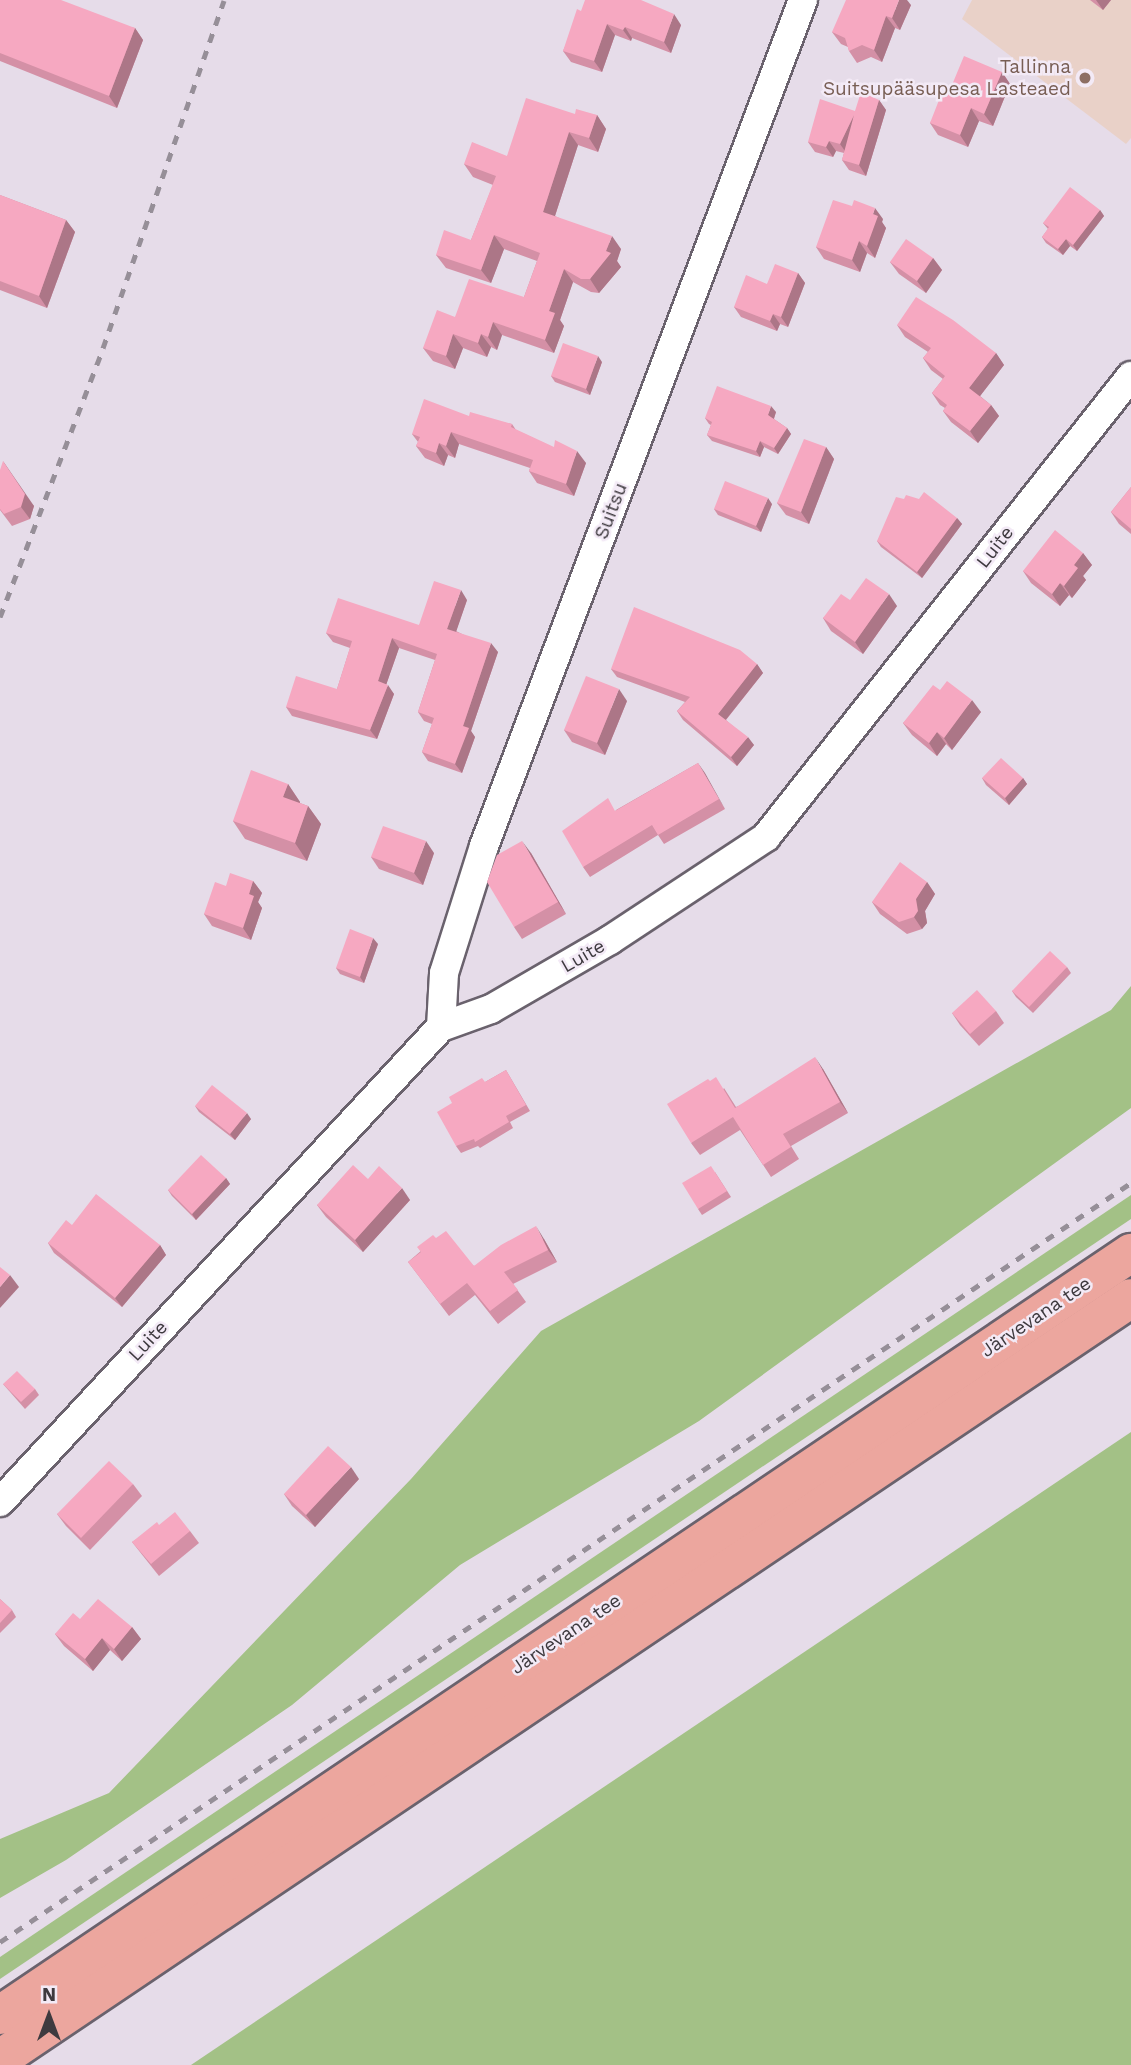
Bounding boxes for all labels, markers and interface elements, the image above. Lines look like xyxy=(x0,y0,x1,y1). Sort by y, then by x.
place label: Tallinna Suitsupääsupesa Lasteaed xyxy=(822,56,1071,100)
marker: Tallinna Suitsupääsupesa Lasteaed xyxy=(1077,70,1093,86)
street label: Suitsu xyxy=(590,480,632,542)
street label: Luite xyxy=(972,522,1018,572)
street label: Luite xyxy=(557,934,609,978)
street label: Järvevana tee xyxy=(976,1272,1096,1362)
street label: Luite xyxy=(124,1316,172,1366)
street label: Järvevana tee xyxy=(506,1589,626,1679)
north arrow xyxy=(14,1981,84,2051)
text: N xyxy=(42,1983,56,2006)

